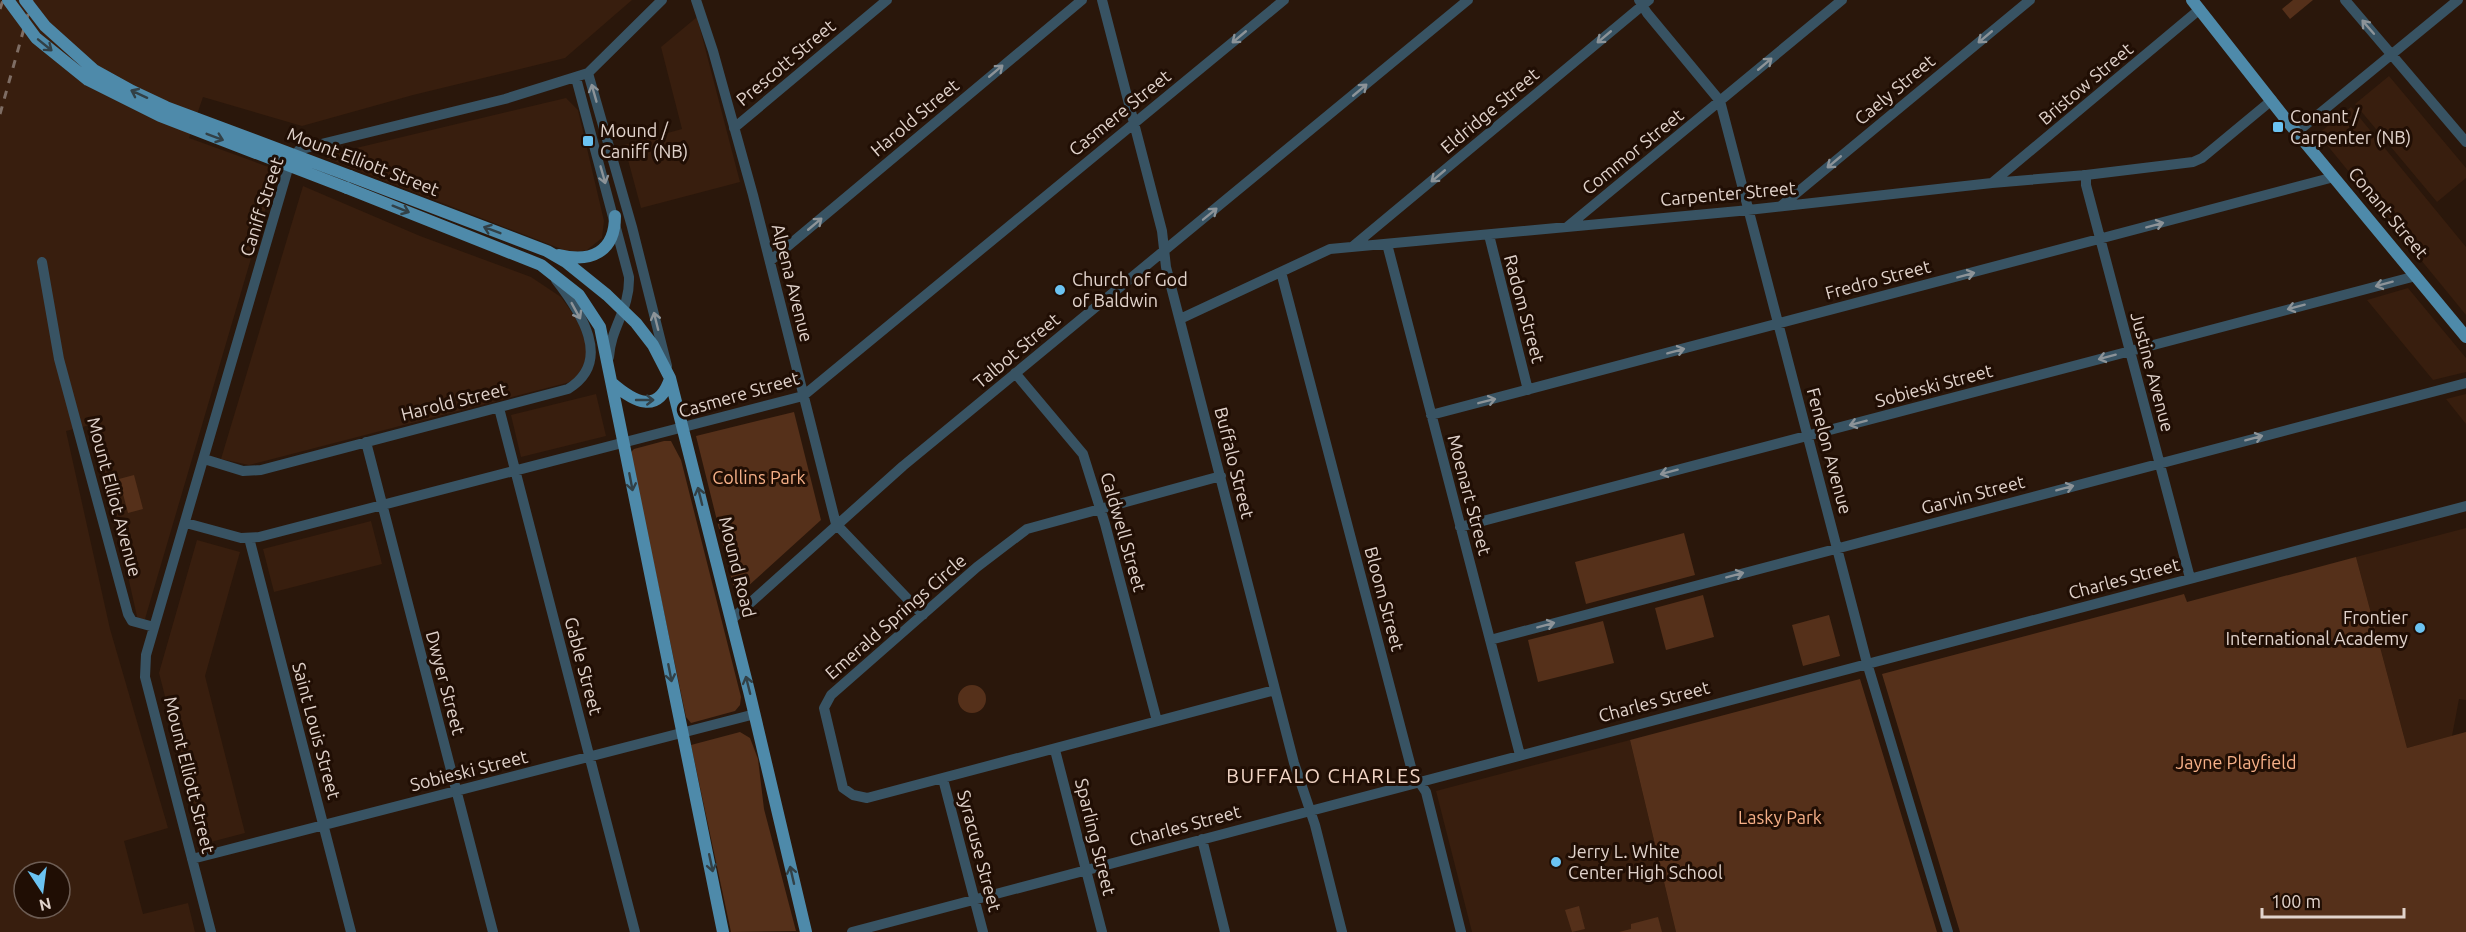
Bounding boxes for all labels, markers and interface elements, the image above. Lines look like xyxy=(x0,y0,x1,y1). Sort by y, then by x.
street label: Prescott Street xyxy=(732,15,839,109)
one-way arrow xyxy=(2361,20,2375,35)
one-way arrow xyxy=(1231,31,1247,44)
one-way arrow xyxy=(1596,31,1612,44)
one-way arrow xyxy=(1977,31,1993,44)
street label: Bristow Street xyxy=(2034,38,2136,128)
one-way arrow xyxy=(37,39,53,52)
street label: Caely Street xyxy=(1850,50,1938,128)
one-way arrow xyxy=(1757,57,1772,71)
street label: Eldridge Street xyxy=(1436,63,1542,157)
one-way arrow xyxy=(988,65,1004,78)
street label: Casmere Street xyxy=(1065,65,1174,159)
street label: Harold Street xyxy=(866,75,962,160)
one-way arrow xyxy=(587,83,599,102)
one-way arrow xyxy=(1352,83,1368,96)
one-way arrow xyxy=(130,87,148,99)
street label: Commor Street xyxy=(1578,104,1687,198)
place label: Conant / Carpenter (NB) xyxy=(2290,106,2411,148)
place label: Mound / Caniff (NB) xyxy=(600,120,688,162)
marker: Conant / Carpenter (NB) xyxy=(2271,120,2285,134)
street label: Mount Elliott Street xyxy=(285,123,442,199)
one-way arrow xyxy=(205,133,224,144)
marker: Mound / Caniff (NB) xyxy=(581,134,595,148)
street label: Caniff Street xyxy=(236,155,286,259)
one-way arrow xyxy=(1827,155,1843,168)
street label: Conant Street xyxy=(2345,163,2433,262)
one-way arrow xyxy=(598,165,609,184)
one-way arrow xyxy=(1430,169,1446,182)
street label: Carpenter Street xyxy=(1659,177,1797,209)
one-way arrow xyxy=(391,204,410,215)
one-way arrow xyxy=(1202,207,1217,221)
one-way arrow xyxy=(807,217,823,230)
one-way arrow xyxy=(2145,219,2164,230)
street label: Alpena Avenue xyxy=(769,222,817,344)
one-way arrow xyxy=(484,224,502,235)
street label: Radom Street xyxy=(1501,252,1549,365)
street label: Fredro Street xyxy=(1823,255,1933,303)
one-way arrow xyxy=(1956,268,1975,280)
place label: Church of God of Baldwin xyxy=(1072,269,1188,310)
one-way arrow xyxy=(2375,279,2394,290)
marker: Church of God of Baldwin xyxy=(1053,283,1067,297)
one-way arrow xyxy=(571,302,583,319)
one-way arrow xyxy=(2287,302,2306,314)
street label: Talbot Street xyxy=(969,309,1063,392)
street label: Justine Avenue xyxy=(2127,310,2179,434)
one-way arrow xyxy=(650,312,661,331)
one-way arrow xyxy=(1666,345,1685,356)
one-way arrow xyxy=(2098,352,2117,363)
street label: Sobieski Street xyxy=(1873,360,1995,410)
street label: Casmere Street xyxy=(676,367,801,421)
street label: Harold Street xyxy=(399,378,509,424)
street label: Fenelon Avenue xyxy=(1803,385,1856,516)
one-way arrow xyxy=(635,394,654,406)
one-way arrow xyxy=(1477,394,1496,406)
street label: Buffalo Street xyxy=(1211,405,1258,521)
street label: Mount Elliot Avenue xyxy=(84,415,146,579)
one-way arrow xyxy=(1849,418,1868,429)
street label: Moenart Street xyxy=(1444,432,1496,557)
one-way arrow xyxy=(2244,432,2263,444)
park label: Collins Park xyxy=(712,467,806,487)
one-way arrow xyxy=(1660,467,1679,479)
street label: Caldwell Street xyxy=(1097,470,1151,594)
one-way arrow xyxy=(626,471,637,491)
street label: Garvin Street xyxy=(1919,471,2027,517)
one-way arrow xyxy=(2055,482,2074,493)
one-way arrow xyxy=(694,487,706,506)
street label: Mound Road xyxy=(716,514,760,619)
street label: Bloom Street xyxy=(1361,544,1408,653)
street label: Emerald Springs Circle xyxy=(821,550,970,683)
street label: Charles Street xyxy=(2066,554,2182,602)
one-way arrow xyxy=(1725,569,1744,580)
place label: Frontier International Academy xyxy=(2226,607,2408,648)
street label: Gable Street xyxy=(561,614,607,717)
one-way arrow xyxy=(1536,619,1555,630)
marker: Frontier International Academy xyxy=(2413,621,2427,635)
street label: Dwyer Street xyxy=(422,629,469,737)
street label: Saint Louis Street xyxy=(289,660,345,801)
one-way arrow xyxy=(665,662,676,682)
one-way arrow xyxy=(741,676,753,695)
street label: Charles Street xyxy=(1596,677,1712,725)
street label: Mount Elliott Street xyxy=(161,694,219,855)
street label: Sobieski Street xyxy=(408,746,530,794)
park label: Jayne Playfield xyxy=(2176,752,2296,772)
district label: BUFFALO CHARLES xyxy=(1226,764,1422,787)
street label: Sparling Street xyxy=(1072,776,1120,897)
street label: Syracuse Street xyxy=(954,788,1006,914)
street label: Charles Street xyxy=(1127,801,1243,849)
park label: Lasky Park xyxy=(1738,807,1822,827)
place label: Jerry L. White Center High School xyxy=(1568,841,1723,882)
one-way arrow xyxy=(705,854,717,873)
marker: Jerry L. White Center High School xyxy=(1549,855,1563,869)
north arrow xyxy=(12,860,72,920)
one-way arrow xyxy=(786,866,798,885)
scale bar xyxy=(2262,881,2404,919)
text: 100 m xyxy=(2271,891,2321,911)
text: N xyxy=(38,895,53,915)

